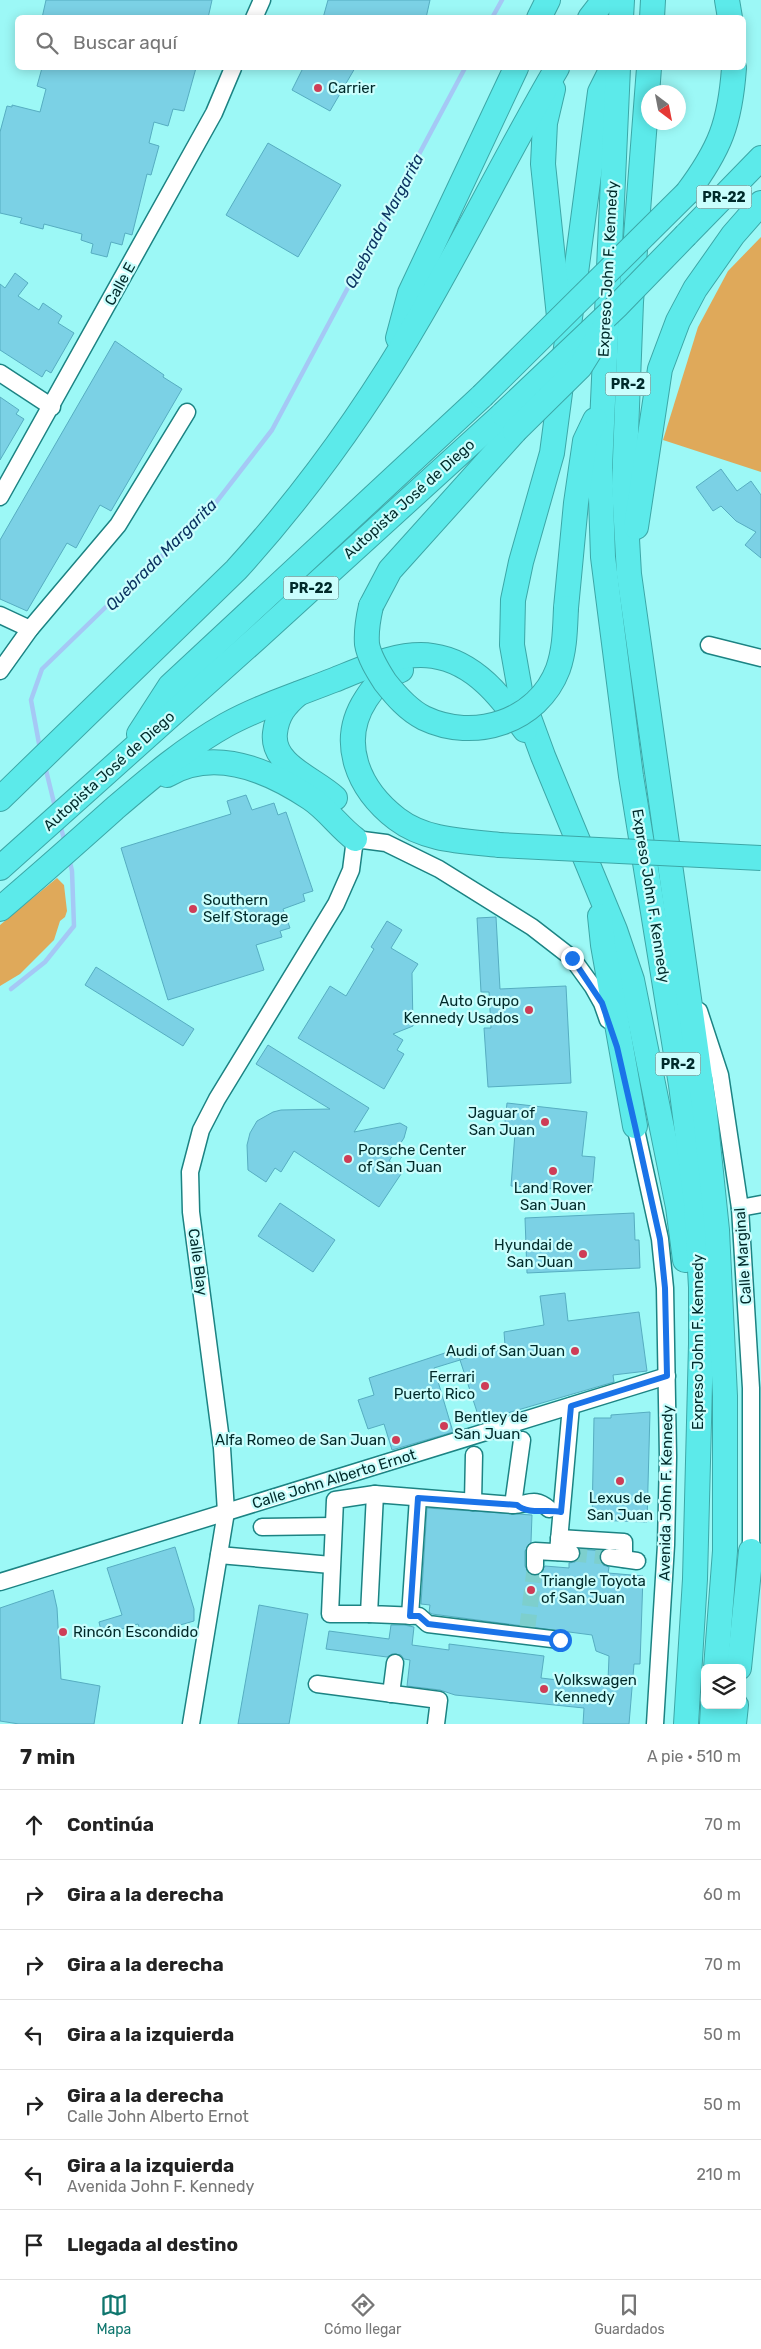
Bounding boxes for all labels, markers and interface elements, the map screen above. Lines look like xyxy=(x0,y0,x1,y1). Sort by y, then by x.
search box xyxy=(15,15,746,70)
icon: search xyxy=(33,29,61,57)
text: Buscar aquí xyxy=(73,31,177,54)
place label: Carrier xyxy=(328,79,376,97)
marker: Carrier xyxy=(312,82,324,94)
north arrow xyxy=(641,85,686,130)
water label: Quebrada Margarita xyxy=(340,150,428,292)
street label: Expreso John F. Kennedy xyxy=(594,181,622,357)
road number: PR-22 xyxy=(696,186,752,208)
street label: Calle E xyxy=(101,259,139,309)
road number: PR-2 xyxy=(606,372,650,396)
street label: Autopista José de Diego xyxy=(340,435,478,563)
water label: Quebrada Margarita xyxy=(101,495,221,615)
road number: PR-22 xyxy=(284,576,338,600)
street label: Autopista José de Diego xyxy=(40,707,178,835)
street label: Expreso John F. Kennedy xyxy=(628,808,674,984)
place label: Southern Self Storage xyxy=(203,891,289,926)
marker: Southern Self Storage xyxy=(187,903,199,915)
route end xyxy=(561,947,584,970)
place label: Auto Grupo Kennedy Usados xyxy=(403,992,519,1027)
marker: Auto Grupo Kennedy Usados xyxy=(523,1004,535,1016)
road number: PR-2 xyxy=(656,1052,700,1076)
place label: Jaguar of San Juan xyxy=(468,1104,535,1139)
marker: Jaguar of San Juan xyxy=(539,1116,551,1128)
place label: Porsche Center of San Juan xyxy=(358,1141,467,1176)
marker: Porsche Center of San Juan xyxy=(342,1153,354,1165)
marker: Land Rover San Juan xyxy=(547,1165,559,1177)
place label: Land Rover San Juan xyxy=(514,1179,593,1214)
street label: Calle Marginal xyxy=(731,1207,755,1305)
street label: Calle Blay xyxy=(184,1227,212,1297)
place label: Hyundai de San Juan xyxy=(494,1236,573,1271)
marker: Hyundai de San Juan xyxy=(577,1248,589,1260)
street label: Expreso John F. Kennedy xyxy=(689,1254,707,1430)
place label: Audi of San Juan xyxy=(446,1342,565,1360)
marker: Audi of San Juan xyxy=(569,1345,581,1357)
place label: Ferrari Puerto Rico xyxy=(394,1368,475,1403)
marker: Ferrari Puerto Rico xyxy=(479,1380,491,1392)
street label: Avenida John F. Kennedy xyxy=(655,1405,677,1581)
place label: Bentley de San Juan xyxy=(454,1408,528,1443)
marker: Bentley de San Juan xyxy=(438,1420,450,1432)
place label: Alfa Romeo de San Juan xyxy=(215,1431,386,1449)
marker: Alfa Romeo de San Juan xyxy=(390,1434,402,1446)
street label: Calle John Alberto Ernot xyxy=(250,1445,418,1513)
marker: Lexus de San Juan xyxy=(614,1475,626,1487)
place label: Lexus de San Juan xyxy=(587,1489,653,1524)
place label: Triangle Toyota of San Juan xyxy=(541,1572,646,1607)
marker: Triangle Toyota of San Juan xyxy=(525,1584,537,1596)
place label: Rincón Escondido xyxy=(73,1623,198,1641)
marker: Rincón Escondido xyxy=(57,1626,69,1638)
route start xyxy=(549,1629,572,1652)
map controls xyxy=(701,1664,746,1709)
button: layers xyxy=(701,1664,746,1709)
place label: Volkswagen Kennedy xyxy=(554,1671,637,1706)
marker: Volkswagen Kennedy xyxy=(538,1683,550,1695)
text: 7 min xyxy=(20,1744,75,1769)
text: A pie · 510 m xyxy=(647,1747,741,1766)
icon: ahead xyxy=(20,1811,48,1839)
text: Continúa xyxy=(67,1813,154,1836)
text: 70 m xyxy=(704,1815,741,1834)
icon: right xyxy=(20,1881,48,1909)
text: Gira a la derecha xyxy=(67,1883,224,1906)
text: 60 m xyxy=(703,1885,741,1904)
icon: right xyxy=(20,1951,48,1979)
text: Gira a la derecha xyxy=(67,1953,224,1976)
text: 70 m xyxy=(704,1955,741,1974)
icon: left xyxy=(20,2021,48,2049)
text: Gira a la izquierda xyxy=(67,2023,234,2046)
text: 50 m xyxy=(703,2025,741,2044)
text: Gira a la derecha xyxy=(67,2084,224,2107)
icon: right xyxy=(20,2091,48,2119)
text: 50 m xyxy=(703,2095,741,2114)
text: Calle John Alberto Ernot xyxy=(67,2107,249,2126)
text: Gira a la izquierda xyxy=(67,2154,234,2177)
icon: left xyxy=(20,2161,48,2189)
text: 210 m xyxy=(696,2165,741,2184)
text: Avenida John F. Kennedy xyxy=(67,2177,254,2196)
icon: arrive xyxy=(20,2231,48,2259)
text: Llegada al destino xyxy=(67,2233,238,2256)
tab: Mapa xyxy=(96,2291,131,2338)
tab: Cómo llegar xyxy=(324,2291,401,2338)
tab: Guardados xyxy=(594,2291,665,2338)

